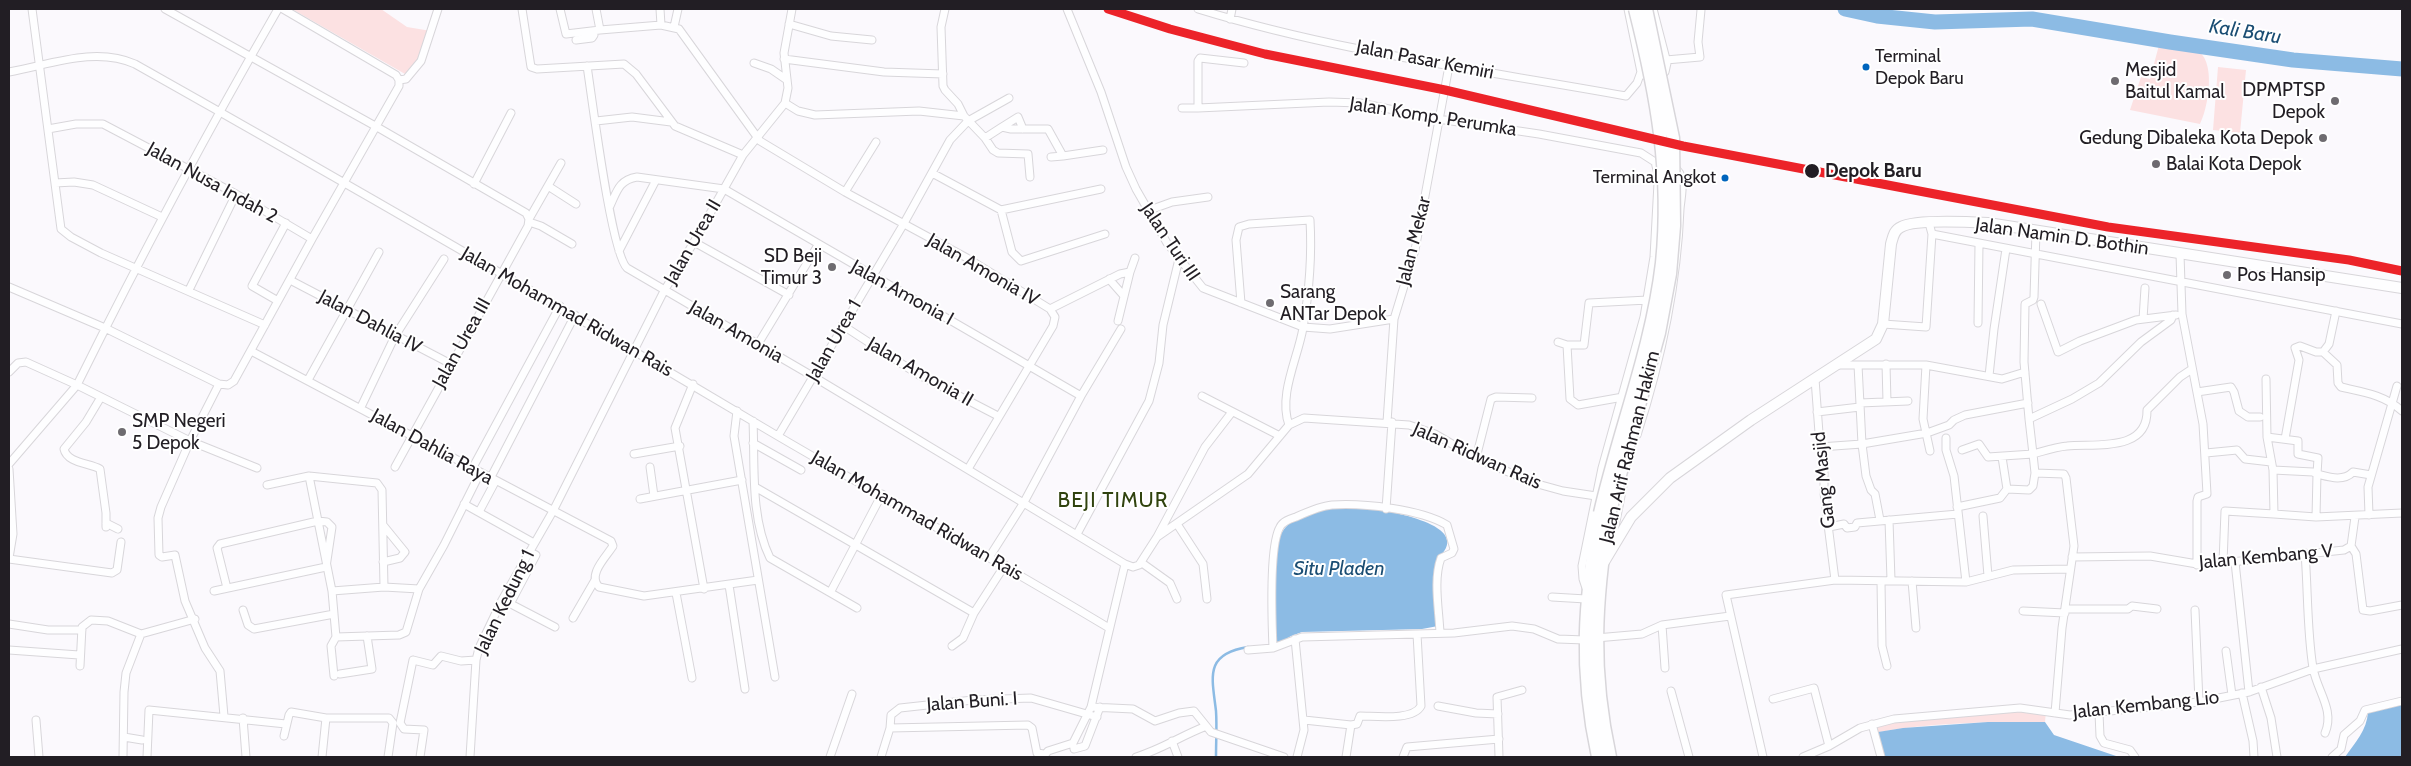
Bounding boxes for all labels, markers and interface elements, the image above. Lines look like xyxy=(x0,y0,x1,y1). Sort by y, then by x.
water label: Kali Baru xyxy=(2207,14,2283,50)
street label: Jalan Pasar Kemiri xyxy=(1354,35,1496,85)
place label: Terminal Depok Baru xyxy=(1875,46,1964,88)
place label: Mesjid Baitul Kamal xyxy=(2125,59,2225,103)
marker: Terminal Depok Baru xyxy=(1861,62,1871,72)
marker: Mesjid Baitul Kamal xyxy=(2109,75,2121,87)
place label: DPMPTSP Depok xyxy=(2242,79,2325,123)
street label: Jalan Komp. Perumka xyxy=(1348,93,1518,141)
marker: DPMPTSP Depok xyxy=(2329,95,2341,107)
place label: Gedung Dibaleka Kota Depok xyxy=(2079,127,2313,149)
marker: Gedung Dibaleka Kota Depok xyxy=(2317,132,2329,144)
street label: Jalan Nusa Indah 2 xyxy=(143,138,281,228)
place label: Balai Kota Depok xyxy=(2166,153,2302,175)
marker: Balai Kota Depok xyxy=(2150,158,2162,170)
place label: Depok Baru xyxy=(1825,160,1922,182)
marker: Depok Baru xyxy=(1803,162,1821,180)
place label: Terminal Angkot xyxy=(1593,167,1716,189)
marker: Terminal Angkot xyxy=(1720,173,1730,183)
street label: Jalan Mekar xyxy=(1392,194,1436,288)
street label: Jalan Urea II xyxy=(660,195,726,289)
street label: Jalan Turi III xyxy=(1136,199,1204,285)
street label: Jalan Namin D. Bothin xyxy=(1974,214,2150,260)
street label: Jalan Amonia IV xyxy=(923,229,1043,311)
street label: Jalan Mohammad Ridwan Rais xyxy=(457,242,677,382)
place label: SD Beji Timur 3 xyxy=(761,245,822,289)
street label: Jalan Amonia I xyxy=(847,255,957,331)
marker: SD Beji Timur 3 xyxy=(826,261,838,273)
place label: Pos Hansip xyxy=(2237,264,2326,286)
marker: Pos Hansip xyxy=(2221,269,2233,281)
place label: Sarang ANTar Depok xyxy=(1280,281,1386,325)
street label: Jalan Dahlia IV xyxy=(314,285,426,359)
street label: Jalan Urea III xyxy=(428,294,496,392)
street label: Jalan Amonia xyxy=(685,296,787,368)
street label: Jalan Urea 1 xyxy=(801,296,867,386)
marker: Sarang ANTar Depok xyxy=(1264,297,1276,309)
street label: Jalan Amonia II xyxy=(863,332,977,412)
street label: Jalan Arif Rahman Hakim xyxy=(1595,348,1665,546)
street label: Jalan Dahlia Raya xyxy=(367,404,497,490)
place label: SMP Negeri 5 Depok xyxy=(132,410,226,454)
street label: Jalan Ridwan Rais xyxy=(1409,417,1545,495)
marker: SMP Negeri 5 Depok xyxy=(116,426,128,438)
street label: Gang Masjid xyxy=(1808,431,1840,529)
street label: Jalan Mohammad Ridwan Rais xyxy=(807,446,1027,586)
district label: BEJI TIMUR xyxy=(1056,488,1170,514)
street label: Jalan Kembang V xyxy=(2198,540,2334,574)
street label: Jalan Kedung 1 xyxy=(470,546,540,658)
water label: Situ Pladen xyxy=(1293,557,1385,581)
street label: Jalan Kembang Lio xyxy=(2072,686,2220,724)
street label: Jalan Buni. I xyxy=(926,687,1018,717)

